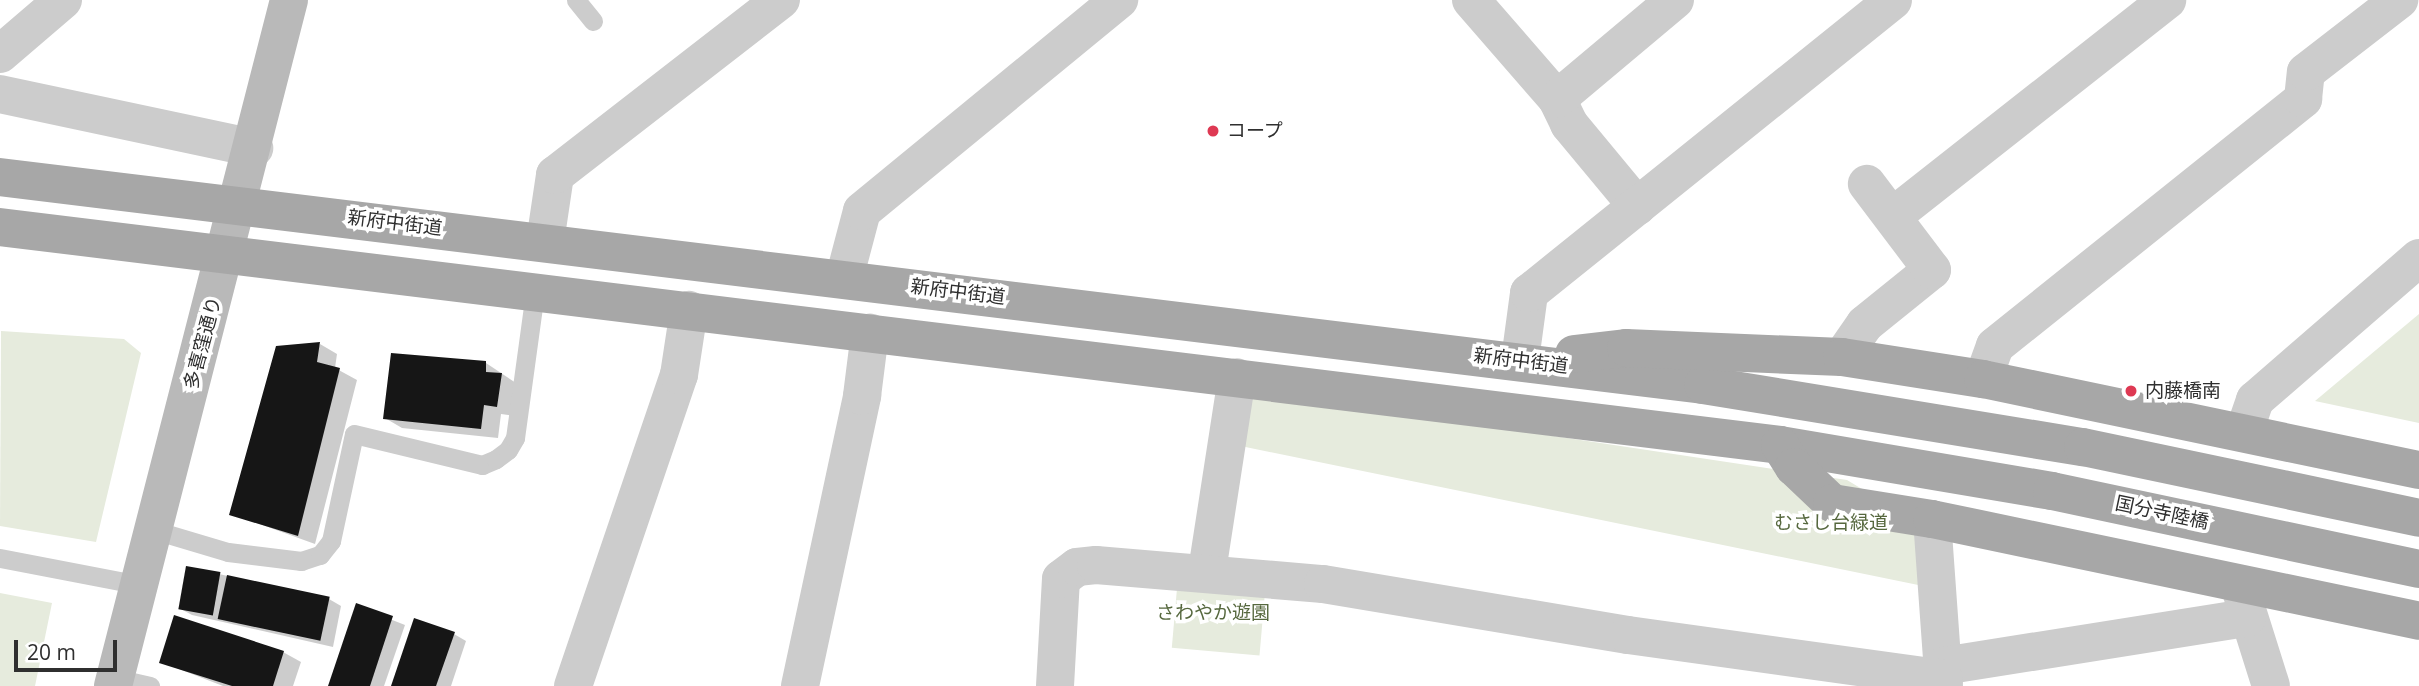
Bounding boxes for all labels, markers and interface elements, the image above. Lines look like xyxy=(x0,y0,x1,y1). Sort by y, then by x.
place label: コープ xyxy=(1227,120,1284,142)
marker: コープ xyxy=(1205,123,1221,139)
street label: 新府中街道 xyxy=(346,206,444,240)
street label: 新府中街道 xyxy=(909,275,1007,309)
street label: 多喜窪通り xyxy=(180,294,226,392)
street label: 新府中街道 xyxy=(1472,344,1570,378)
place label: 内藤橋南 xyxy=(2145,380,2221,402)
marker: 内藤橋南 xyxy=(2123,383,2139,399)
street label: 国分寺陸橋 xyxy=(2113,492,2211,534)
park label: むさし台緑道 xyxy=(1774,512,1888,534)
park label: さわやか遊園 xyxy=(1156,602,1270,624)
scale bar xyxy=(18,626,121,670)
text: 20 m xyxy=(27,638,76,666)

